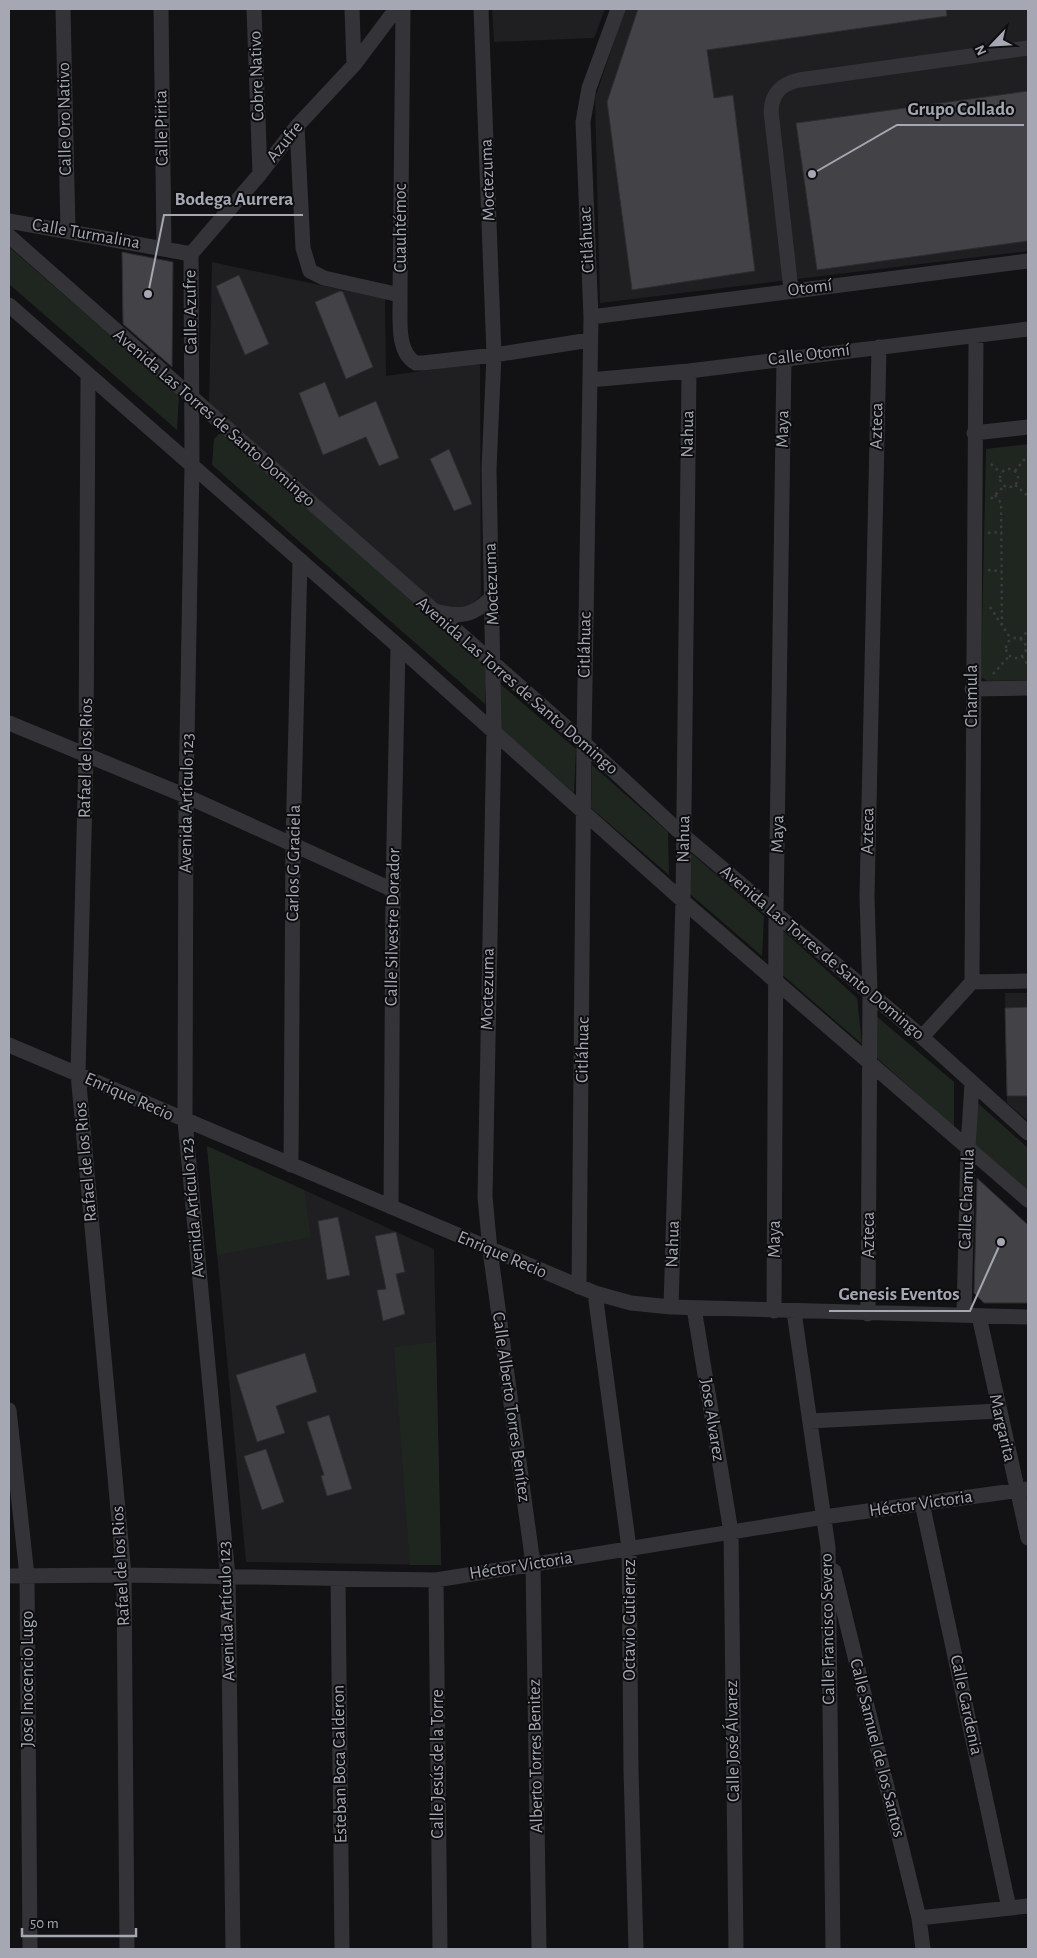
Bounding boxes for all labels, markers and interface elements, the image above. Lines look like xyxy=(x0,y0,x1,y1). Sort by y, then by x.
north arrow xyxy=(967,20,1017,70)
street label: Cobre Nativo xyxy=(246,30,268,122)
text: N xyxy=(973,43,990,57)
street label: Calle Oro Nativo xyxy=(55,62,75,176)
street label: Calle Pirita xyxy=(152,90,172,166)
callout: Grupo Collado xyxy=(897,91,1024,125)
text: Grupo Collado xyxy=(907,100,1015,119)
street label: Azufre xyxy=(263,118,307,166)
street label: Moctezuma xyxy=(478,138,498,222)
callout: Bodega Aurrera xyxy=(164,181,303,215)
street label: Cuauhtémoc xyxy=(392,183,410,273)
text: Bodega Aurrera xyxy=(175,190,293,209)
street label: Citláhuac xyxy=(576,207,598,273)
street label: Calle Turmalina xyxy=(31,216,141,252)
street label: Calle Azufre xyxy=(181,270,201,354)
street label: Otomí xyxy=(787,276,834,300)
street label: Avenida Las Torres de Santo Domingo xyxy=(110,326,318,510)
street label: Calle Otomí xyxy=(767,341,852,369)
street label: Azteca xyxy=(868,403,886,449)
street label: Nahua xyxy=(679,410,697,458)
street label: Maya xyxy=(774,410,792,448)
street label: Moctezuma xyxy=(482,542,502,626)
street label: Avenida Las Torres de Santo Domingo xyxy=(413,594,621,778)
street label: Citláhuac xyxy=(575,612,595,678)
street label: Chamula xyxy=(963,664,981,728)
street label: Rafael de los Rios xyxy=(76,698,96,818)
street label: Avenida Artículo 123 xyxy=(177,733,197,873)
street label: Carlos G Graciela xyxy=(284,804,304,922)
street label: Azteca xyxy=(859,808,877,854)
street label: Nahua xyxy=(675,815,693,863)
street label: Maya xyxy=(769,815,787,853)
street label: Calle Silvestre Dorador xyxy=(383,848,403,1006)
street label: Avenida Las Torres de Santo Domingo xyxy=(716,862,928,1044)
street label: Moctezuma xyxy=(478,948,498,1030)
street label: Citláhuac xyxy=(573,1017,593,1083)
street label: Enrique Recio xyxy=(82,1069,176,1125)
street label: Rafael de los Rios xyxy=(72,1101,100,1223)
street label: Avenida Artículo 123 xyxy=(178,1137,208,1279)
street label: Calle Chamula xyxy=(956,1148,978,1250)
street label: Azteca xyxy=(860,1212,878,1258)
street label: Nahua xyxy=(663,1220,683,1268)
street label: Maya xyxy=(766,1220,784,1258)
street label: Enrique Recio xyxy=(455,1228,549,1282)
callout: Genesis Eventos xyxy=(829,1277,970,1311)
text: Genesis Eventos xyxy=(839,1285,959,1304)
street label: Calle Alberto Torres Benítez xyxy=(489,1311,533,1503)
street label: Jose Alvarez xyxy=(697,1377,727,1463)
street label: Margarita xyxy=(985,1392,1019,1464)
street label: Héctor Victoria xyxy=(868,1488,974,1520)
street label: Rafael de los Rios xyxy=(109,1505,133,1627)
street label: Avenida Artículo 123 xyxy=(216,1541,238,1681)
street label: Héctor Victoria xyxy=(468,1549,574,1583)
street label: Calle Francisco Severo xyxy=(818,1553,838,1705)
street label: Octavio Gutierrez xyxy=(621,1559,639,1681)
street label: Jose Inocencio Lugo xyxy=(19,1611,37,1747)
street label: Calle Gardenia xyxy=(947,1653,985,1757)
street label: Calle Samuel de los Santos xyxy=(846,1657,908,1839)
street label: Alberto Torres Benitez xyxy=(526,1679,546,1833)
street label: Calle José Álvarez xyxy=(720,1680,743,1802)
street label: Esteban Boca Calderon xyxy=(330,1685,350,1843)
street label: Calle Jesús de la Torre xyxy=(429,1689,447,1839)
scale bar xyxy=(22,1906,136,1938)
text: 50 m xyxy=(30,1916,59,1931)

